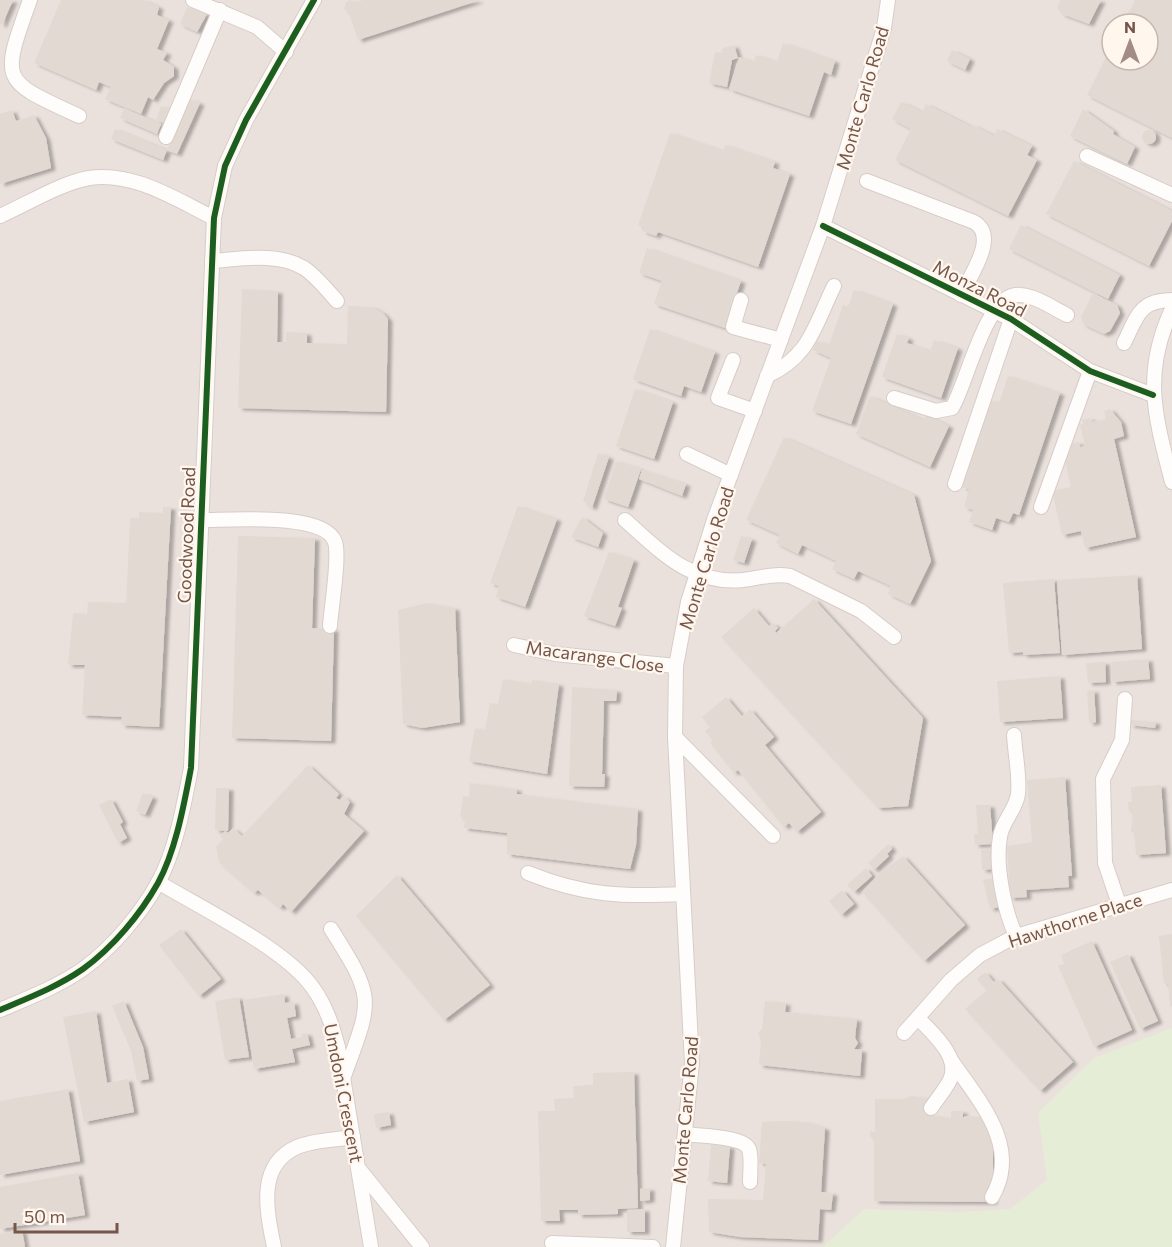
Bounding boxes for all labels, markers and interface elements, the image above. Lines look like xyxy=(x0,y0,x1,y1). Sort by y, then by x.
north arrow xyxy=(1100,12,1160,72)
text: N xyxy=(1124,17,1136,36)
street label: Monte Carlo Road xyxy=(831,24,893,172)
street label: Monza Road xyxy=(930,255,1030,321)
street label: Goodwood Road xyxy=(173,466,199,604)
street label: Monte Carlo Road xyxy=(674,484,738,632)
street label: Macarange Close xyxy=(525,635,665,677)
street label: Hawthorne Place xyxy=(1005,888,1145,952)
street label: Umdoni Crescent xyxy=(320,1022,368,1164)
street label: Monte Carlo Road xyxy=(668,1035,702,1185)
scale bar xyxy=(15,1196,117,1234)
text: 50 m xyxy=(24,1205,65,1227)

